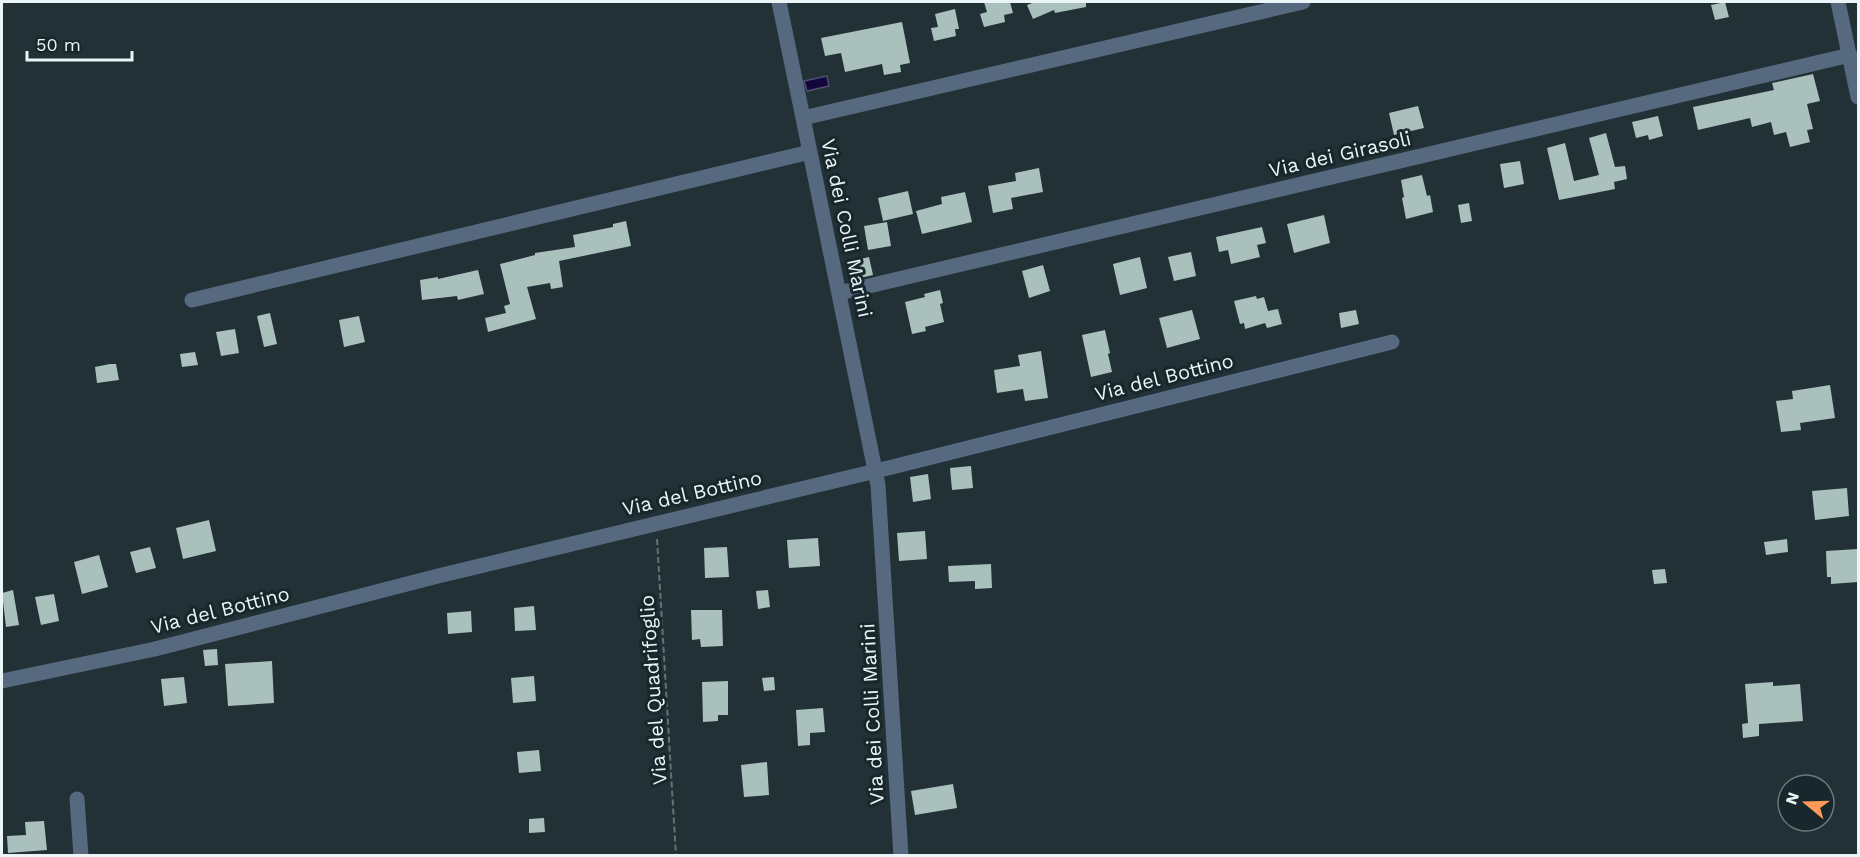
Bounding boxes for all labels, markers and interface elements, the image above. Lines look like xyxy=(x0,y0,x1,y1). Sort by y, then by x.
scale bar xyxy=(27,24,132,62)
text: 50 m xyxy=(36,34,81,55)
street label: Via dei Girasoli xyxy=(1267,126,1413,182)
street label: Via dei Colli Marini xyxy=(816,137,878,319)
street label: Via del Bottino xyxy=(1092,348,1236,406)
street label: Via del Bottino xyxy=(620,465,764,521)
street label: Via del Bottino xyxy=(148,581,292,639)
street label: Via del Quadrifoglio xyxy=(634,594,672,786)
street label: Via dei Colli Marini xyxy=(855,623,889,805)
north arrow xyxy=(1776,773,1836,833)
text: N xyxy=(1781,790,1803,807)

